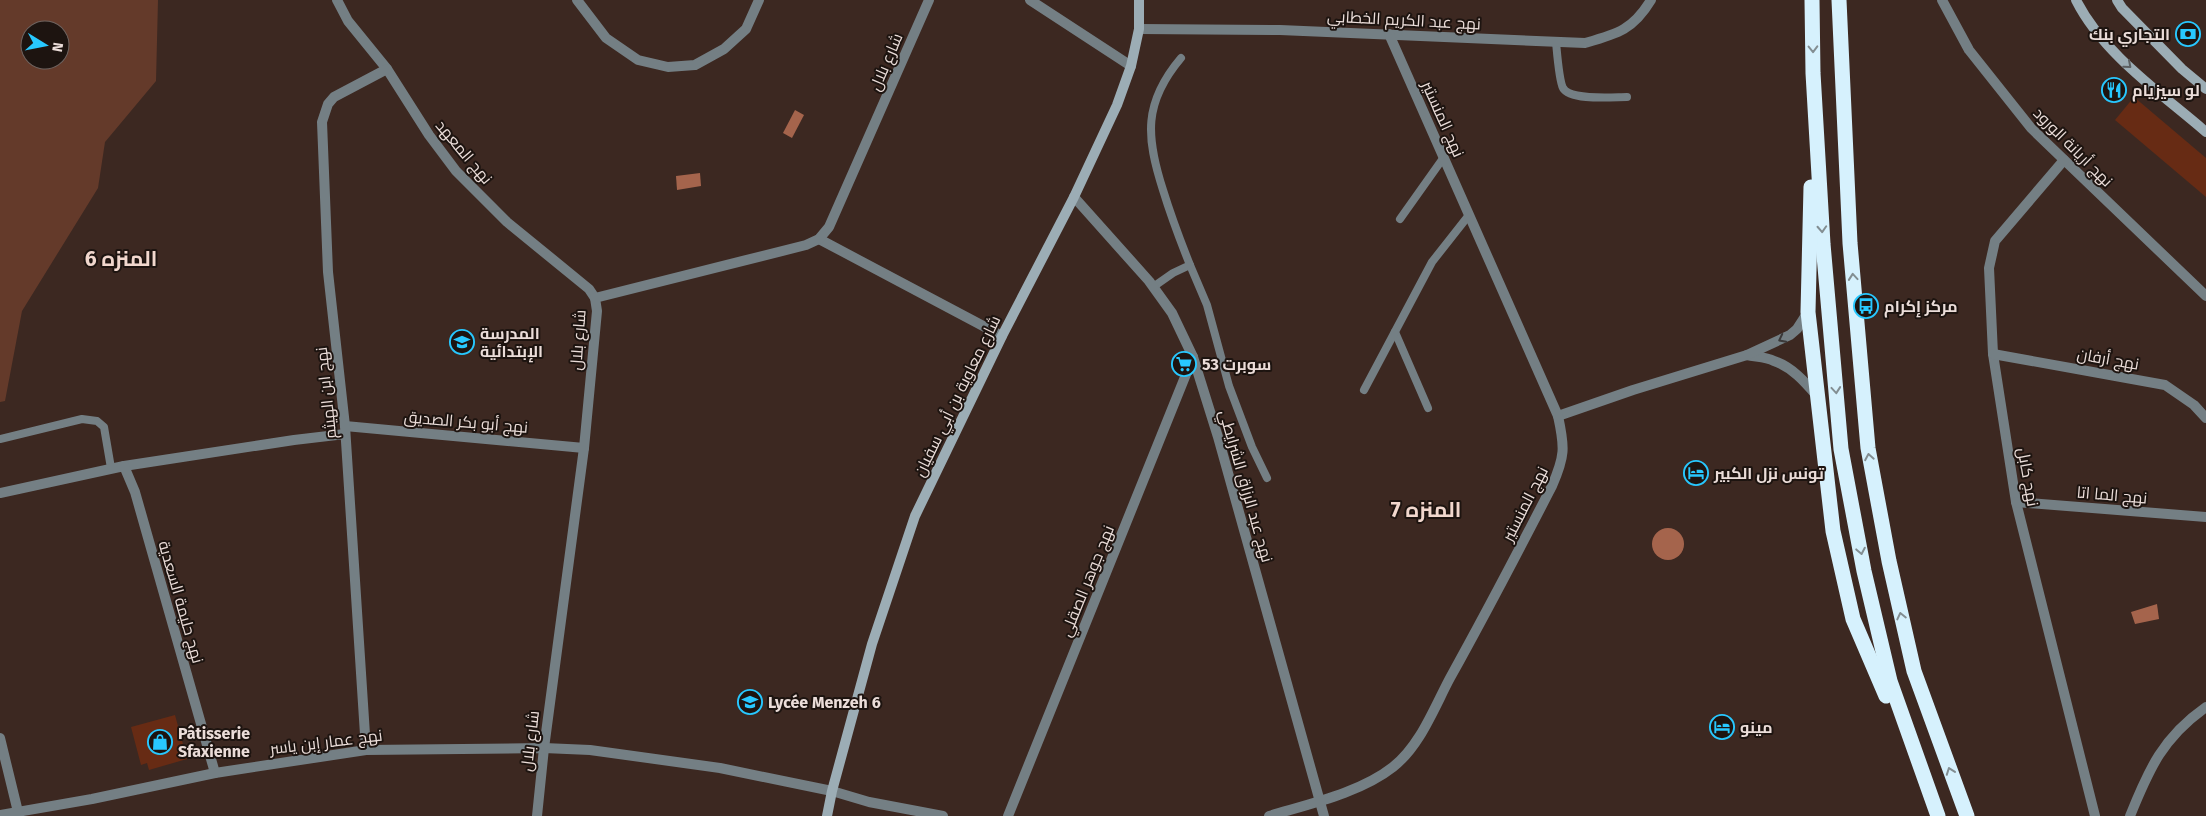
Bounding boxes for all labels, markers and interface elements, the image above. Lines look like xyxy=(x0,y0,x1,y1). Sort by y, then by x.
street label: نهج عبد الكريم الخطابي xyxy=(1326,6,1481,38)
north arrow xyxy=(20,20,70,70)
bank icon: التجاري بنك xyxy=(2175,21,2201,47)
place label: التجاري بنك xyxy=(2089,25,2170,47)
street label: شارع بلال xyxy=(865,30,908,95)
text: N xyxy=(48,41,66,53)
one-way arrow xyxy=(1808,45,1818,53)
one-way arrow xyxy=(2122,59,2131,67)
street label: نهج المنستير xyxy=(1416,77,1468,161)
restaurant icon: لو سيزيام xyxy=(2101,77,2127,103)
place label: لو سيزيام xyxy=(2132,81,2200,102)
street label: نهج أريانة الورود xyxy=(2028,103,2117,192)
street label: نهج المعهد xyxy=(430,116,496,189)
one-way arrow xyxy=(1816,225,1827,233)
district label: المنزه 6 xyxy=(85,246,157,272)
one-way arrow xyxy=(1847,273,1858,281)
bus stop icon: مركز إكرام xyxy=(1853,293,1879,319)
place label: مركز إكرام xyxy=(1884,297,1958,318)
street label: شارع بلال xyxy=(566,309,592,371)
street label: شارع معاوية بن أبي سفيان xyxy=(910,312,1008,481)
place label: المدرسة الإبتدائية xyxy=(480,324,543,363)
school or university icon: المدرسة الإبتدائية xyxy=(449,329,475,355)
one-way arrow xyxy=(1778,333,1787,343)
street label: نهج أرفان xyxy=(2075,344,2141,376)
street label: نهج ابن الهيثم xyxy=(312,346,342,440)
supermarket icon: سوبرت 53 xyxy=(1171,351,1197,377)
place label: سوبرت 53 xyxy=(1202,355,1271,374)
one-way arrow xyxy=(1830,387,1841,395)
street label: نهج أبو بكر الصديق xyxy=(403,407,529,439)
street label: نهج عبد الرزاق الشرايطي xyxy=(1211,408,1277,566)
street label: نهج كابل xyxy=(2012,446,2043,508)
one-way arrow xyxy=(1865,452,1875,461)
hotel icon: تونس نزل الكبير xyxy=(1683,460,1709,486)
street label: نهج المنستير xyxy=(1498,463,1554,546)
place label: تونس نزل الكبير xyxy=(1713,464,1825,483)
street label: نهج الما اتا xyxy=(2076,482,2148,510)
district label: المنزه 7 xyxy=(1391,497,1461,523)
street label: نهج جوهر الصقلي xyxy=(1056,523,1122,641)
street label: نهج حليمة السعدية xyxy=(152,539,208,666)
one-way arrow xyxy=(1855,546,1865,555)
one-way arrow xyxy=(1896,611,1907,620)
school or university icon: Lycée Menzeh 6 xyxy=(737,689,763,715)
place label: Lycée Menzeh 6 xyxy=(768,693,881,712)
street label: شارع بلال xyxy=(517,710,545,773)
hotel icon: مينو xyxy=(1709,714,1735,740)
place label: مينو xyxy=(1740,718,1773,737)
place label: Pâtisserie Sfaxienne xyxy=(178,724,250,761)
street label: نهج عمار إبن ياسر xyxy=(268,726,384,760)
shop icon: Pâtisserie Sfaxienne xyxy=(147,729,173,755)
one-way arrow xyxy=(1945,767,1955,775)

